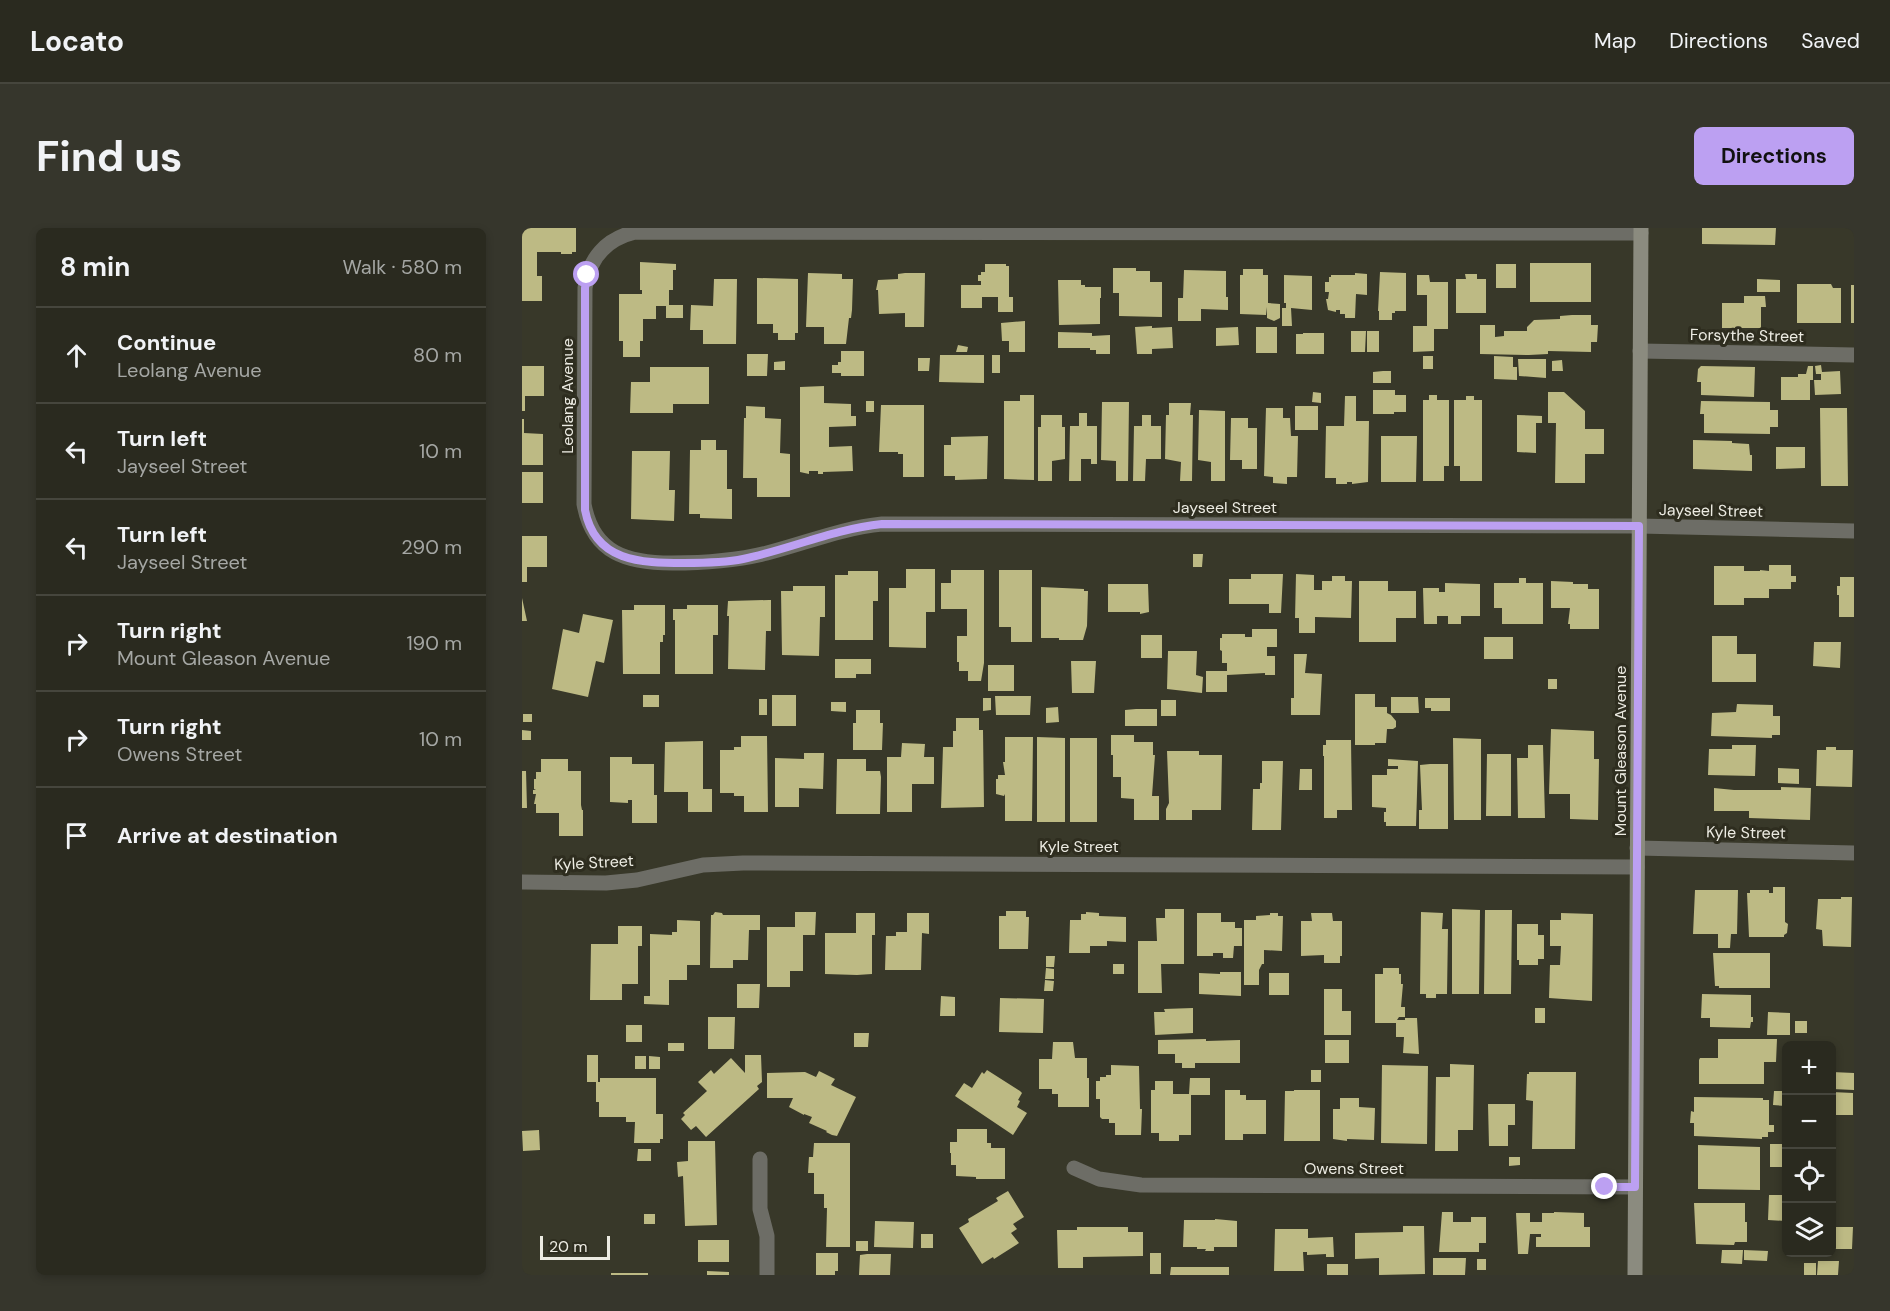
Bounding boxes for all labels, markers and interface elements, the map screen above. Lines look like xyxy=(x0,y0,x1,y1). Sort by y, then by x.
text: Locato xyxy=(30,23,124,60)
text: Map xyxy=(1594,27,1636,55)
text: Directions xyxy=(1669,27,1768,55)
text: Saved xyxy=(1801,27,1860,55)
button: Directions xyxy=(1694,127,1854,185)
text: Find us xyxy=(36,129,182,184)
text: 8 min xyxy=(60,250,130,284)
text: Walk · 580 m xyxy=(342,254,462,280)
route start xyxy=(573,261,599,287)
street label: Forsythe Street xyxy=(1690,324,1804,347)
text: Continue xyxy=(117,328,216,357)
street label: Leolang Avenue xyxy=(557,338,578,454)
icon: ahead xyxy=(60,339,93,372)
text: 80 m xyxy=(413,342,462,368)
text: Leolang Avenue xyxy=(117,357,262,383)
text: Turn left xyxy=(117,424,207,453)
icon: left xyxy=(60,435,93,468)
text: 10 m xyxy=(419,438,462,464)
text: Jayseel Street xyxy=(117,453,247,479)
street label: Jayseel Street xyxy=(1173,497,1277,518)
street label: Jayseel Street xyxy=(1659,499,1763,522)
text: Turn left xyxy=(117,520,207,549)
icon: left xyxy=(60,531,93,564)
text: 290 m xyxy=(401,534,462,560)
text: Jayseel Street xyxy=(117,549,247,575)
text: Turn right xyxy=(117,616,222,645)
icon: right xyxy=(60,627,93,660)
text: 190 m xyxy=(406,630,462,656)
text: Mount Gleason Avenue xyxy=(117,645,330,671)
street label: Mount Gleason Avenue xyxy=(1610,666,1631,836)
text: Turn right xyxy=(117,712,222,741)
icon: right xyxy=(60,723,93,756)
text: 10 m xyxy=(419,726,462,752)
text: Owens Street xyxy=(117,741,242,767)
icon: arrive xyxy=(60,819,93,852)
text: Arrive at destination xyxy=(117,821,338,850)
street label: Kyle Street xyxy=(1706,821,1786,844)
street label: Kyle Street xyxy=(1039,836,1119,857)
street label: Kyle Street xyxy=(554,850,634,875)
map controls xyxy=(1782,1041,1836,1257)
button: + xyxy=(1782,1041,1836,1095)
button: − xyxy=(1782,1095,1836,1149)
button: locate xyxy=(1782,1149,1836,1203)
street label: Owens Street xyxy=(1304,1158,1404,1179)
route end xyxy=(1591,1173,1617,1199)
button: layers xyxy=(1782,1203,1836,1257)
scale bar xyxy=(540,1233,610,1260)
text: 20 m xyxy=(549,1236,588,1257)

